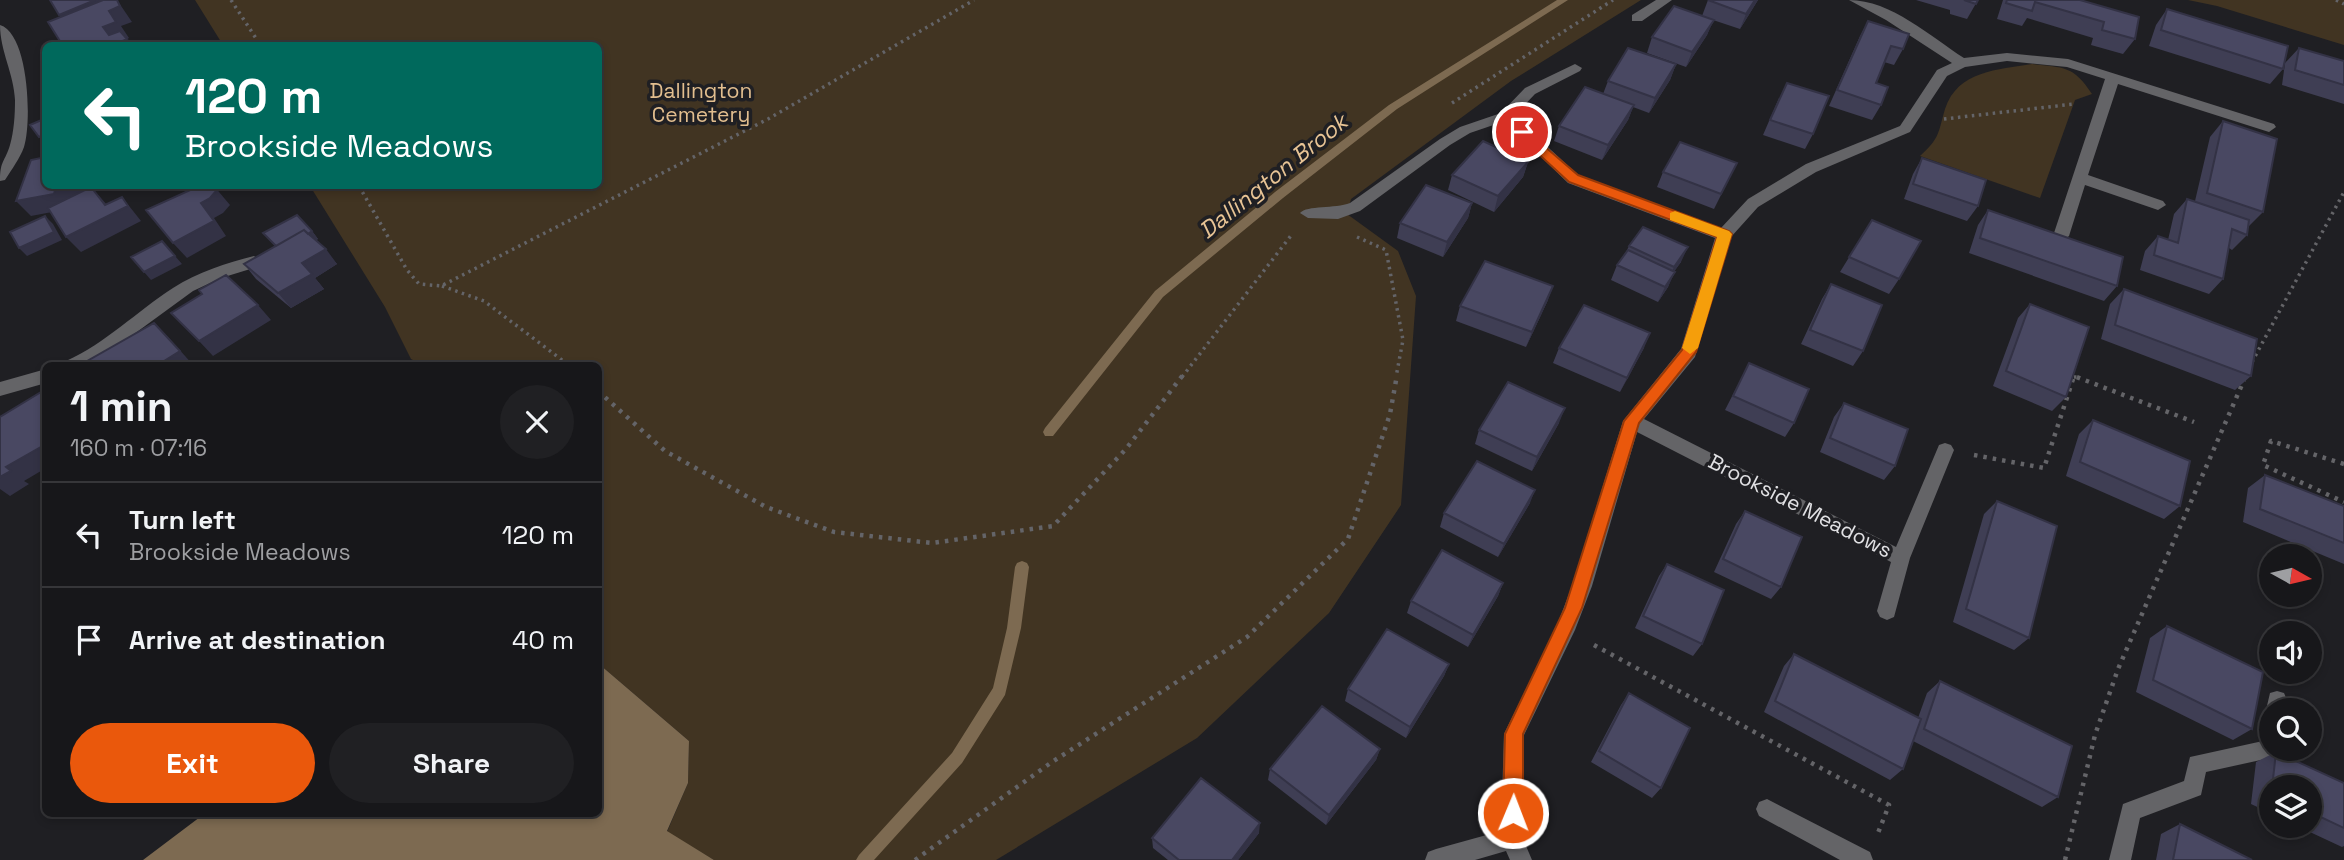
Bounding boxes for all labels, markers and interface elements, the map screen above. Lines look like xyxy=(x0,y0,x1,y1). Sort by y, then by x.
text: 120 m xyxy=(185,65,322,127)
icon: left xyxy=(70,70,161,161)
park label: Dallington Cemetery xyxy=(650,77,752,128)
pin xyxy=(1492,102,1552,162)
water label: Dallington Brook xyxy=(1192,105,1356,245)
icon: arrive xyxy=(1503,113,1541,151)
text: Brookside Meadows xyxy=(185,126,493,166)
text: 1 min xyxy=(70,380,173,433)
button: close xyxy=(500,385,574,459)
text: 160 m · 07:16 xyxy=(70,433,207,463)
street label: Brookside Meadows xyxy=(1704,448,1897,564)
text: Turn left xyxy=(129,503,236,537)
icon: left xyxy=(70,516,108,554)
text: 120 m xyxy=(502,518,574,552)
text: Brookside Meadows xyxy=(129,537,351,567)
north arrow xyxy=(2259,544,2322,607)
map controls xyxy=(2259,544,2322,838)
icon: arrive xyxy=(70,621,108,659)
button: sound xyxy=(2259,621,2322,684)
text: Arrive at destination xyxy=(129,623,386,657)
text: 40 m xyxy=(512,623,574,657)
button: search xyxy=(2259,698,2322,761)
button: Exit xyxy=(70,723,315,803)
button: Share xyxy=(329,723,574,803)
button: layers xyxy=(2259,775,2322,838)
position arrow xyxy=(1476,776,1550,850)

